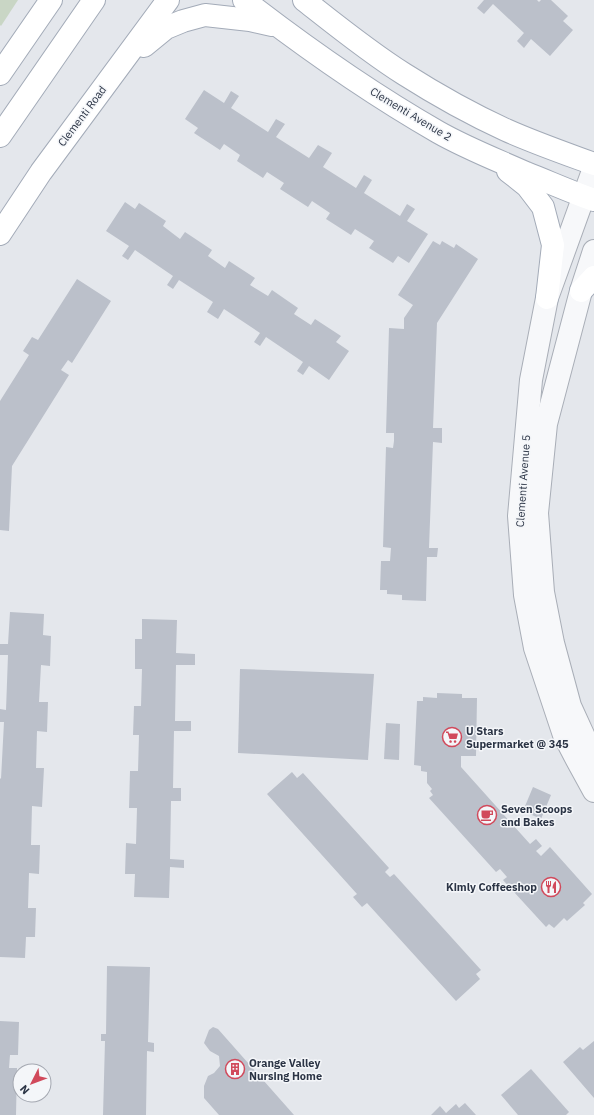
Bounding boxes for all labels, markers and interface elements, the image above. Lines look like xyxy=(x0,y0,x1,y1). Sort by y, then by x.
street label: Clementi Road xyxy=(55,83,109,149)
street label: Clementi Avenue 2 xyxy=(368,84,454,144)
street label: Clementi Avenue 5 xyxy=(513,434,533,528)
place label: U Stars Supermarket @ 345 xyxy=(466,724,569,751)
supermarket icon: U Stars Supermarket @ 345 xyxy=(441,726,463,748)
place label: Seven Scoops and Bakes xyxy=(501,802,573,829)
cafe icon: Seven Scoops and Bakes xyxy=(476,804,498,826)
restaurant icon: Kimly Coffeeshop xyxy=(540,876,562,898)
place label: Kimly Coffeeshop xyxy=(446,880,537,894)
place label: Orange Valley Nursing Home xyxy=(249,1056,322,1083)
building icon: Orange Valley Nursing Home xyxy=(224,1058,246,1080)
north arrow xyxy=(12,1063,52,1103)
text: N xyxy=(17,1082,32,1097)

